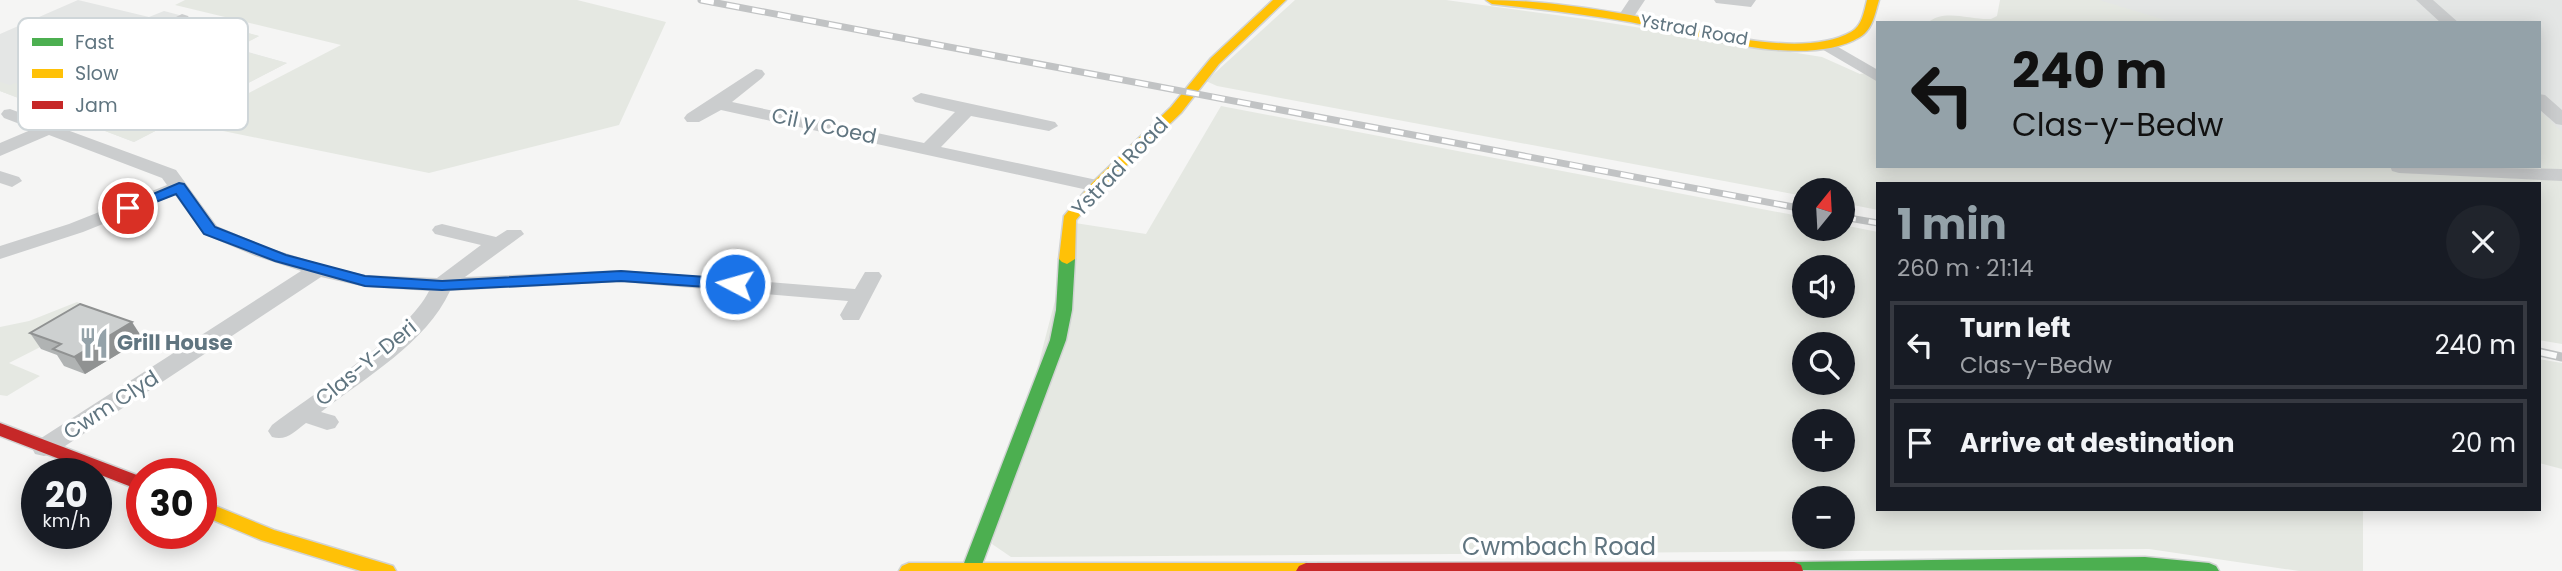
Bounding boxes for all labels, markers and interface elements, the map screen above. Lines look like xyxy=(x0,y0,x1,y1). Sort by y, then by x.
street label: Ystrad Road xyxy=(1638,8,1750,51)
legend xyxy=(18,18,248,130)
text: Fast xyxy=(75,29,114,56)
text: 240 m xyxy=(2012,37,2167,105)
icon: left xyxy=(1897,49,1988,140)
text: Slow xyxy=(75,60,119,87)
text: Jam xyxy=(75,92,117,119)
street label: Cil y Coed xyxy=(769,100,879,151)
text: Clas-y-Bedw xyxy=(2012,102,2224,147)
street label: Ystrad Road xyxy=(1065,111,1174,223)
pin xyxy=(98,178,158,238)
north arrow xyxy=(1792,178,1855,242)
map controls xyxy=(1792,178,1855,549)
icon: arrive xyxy=(109,189,147,227)
text: 1 min xyxy=(1897,195,2007,254)
button: close xyxy=(2446,205,2520,279)
position arrow xyxy=(698,247,772,321)
text: 260 m · 21:14 xyxy=(1897,252,2034,284)
button: sound xyxy=(1792,255,1855,318)
text: Turn left xyxy=(1960,310,2071,346)
street label: Clas-Y-Deri xyxy=(309,313,423,413)
restaurant icon: Grill House xyxy=(77,326,111,360)
icon: left xyxy=(1901,326,1939,364)
text: 240 m xyxy=(2435,327,2516,363)
place label: Grill House xyxy=(117,328,233,357)
button: search xyxy=(1792,332,1855,395)
text: Clas-y-Bedw xyxy=(1960,349,2112,381)
street label: Cwm Clyd xyxy=(58,363,164,446)
button: + xyxy=(1792,409,1855,472)
icon: arrive xyxy=(1901,424,1939,462)
text: Arrive at destination xyxy=(1960,425,2235,461)
text: 20 m xyxy=(2451,425,2516,461)
speed limit sign: 30 xyxy=(126,458,217,549)
text: 20 xyxy=(45,470,88,519)
button: − xyxy=(1792,486,1855,549)
text: km/h xyxy=(43,508,90,533)
street label: Cwmbach Road xyxy=(1462,530,1656,563)

